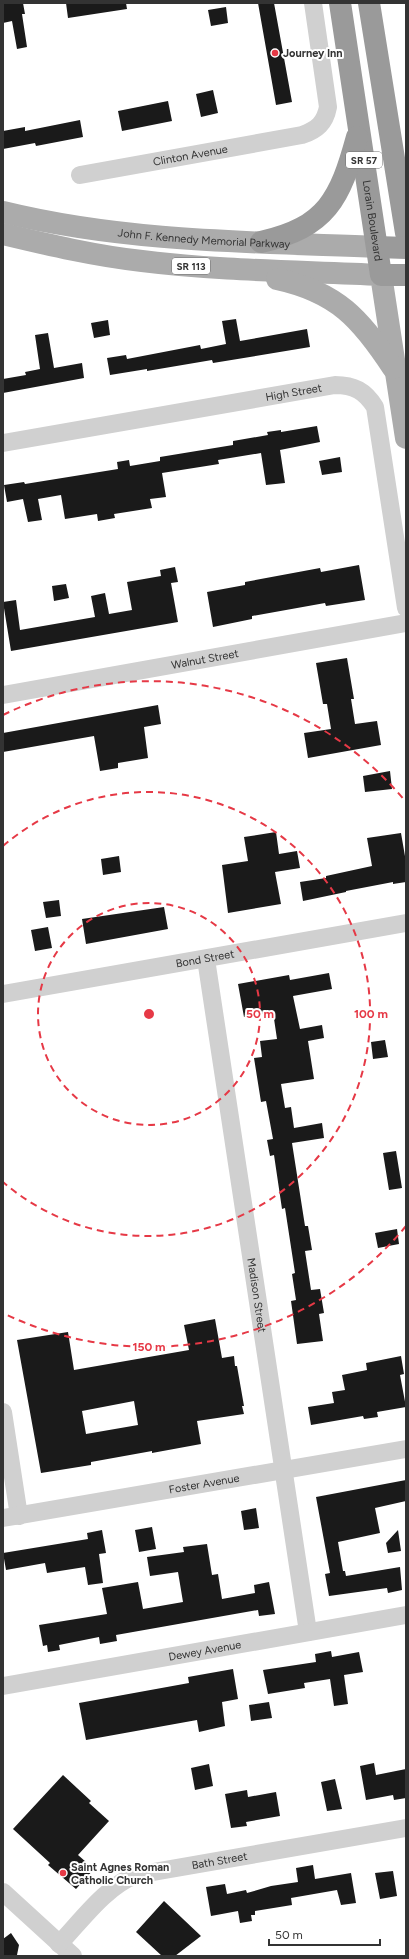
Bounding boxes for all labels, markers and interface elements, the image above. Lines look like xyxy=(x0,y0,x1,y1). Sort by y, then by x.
place label: Journey Inn xyxy=(283,47,343,60)
marker: Journey Inn xyxy=(270,48,280,58)
street label: Clinton Avenue xyxy=(152,142,229,168)
road number: SR 57 xyxy=(346,152,382,168)
street label: Lorain Boulevard xyxy=(360,179,385,262)
street label: John F. Kennedy Memorial Parkway xyxy=(117,226,291,250)
road number: SR 113 xyxy=(172,258,210,274)
street label: High Street xyxy=(264,381,323,404)
street label: Walnut Street xyxy=(170,647,240,671)
street label: Bond Street xyxy=(175,947,235,970)
centre of rings xyxy=(142,1007,156,1021)
text: 50 m xyxy=(246,1007,274,1021)
text: 100 m xyxy=(354,1007,388,1021)
street label: Madison Street xyxy=(245,1257,269,1333)
text: 150 m xyxy=(132,1340,166,1354)
street label: Foster Avenue xyxy=(168,1471,240,1496)
street label: Dewey Avenue xyxy=(168,1638,242,1663)
street label: Bath Street xyxy=(191,1849,248,1872)
place label: Saint Agnes Roman Catholic Church xyxy=(71,1861,169,1887)
marker: Saint Agnes Roman Catholic Church xyxy=(58,1868,68,1878)
scale bar xyxy=(269,1921,380,1947)
text: 50 m xyxy=(275,1928,303,1942)

